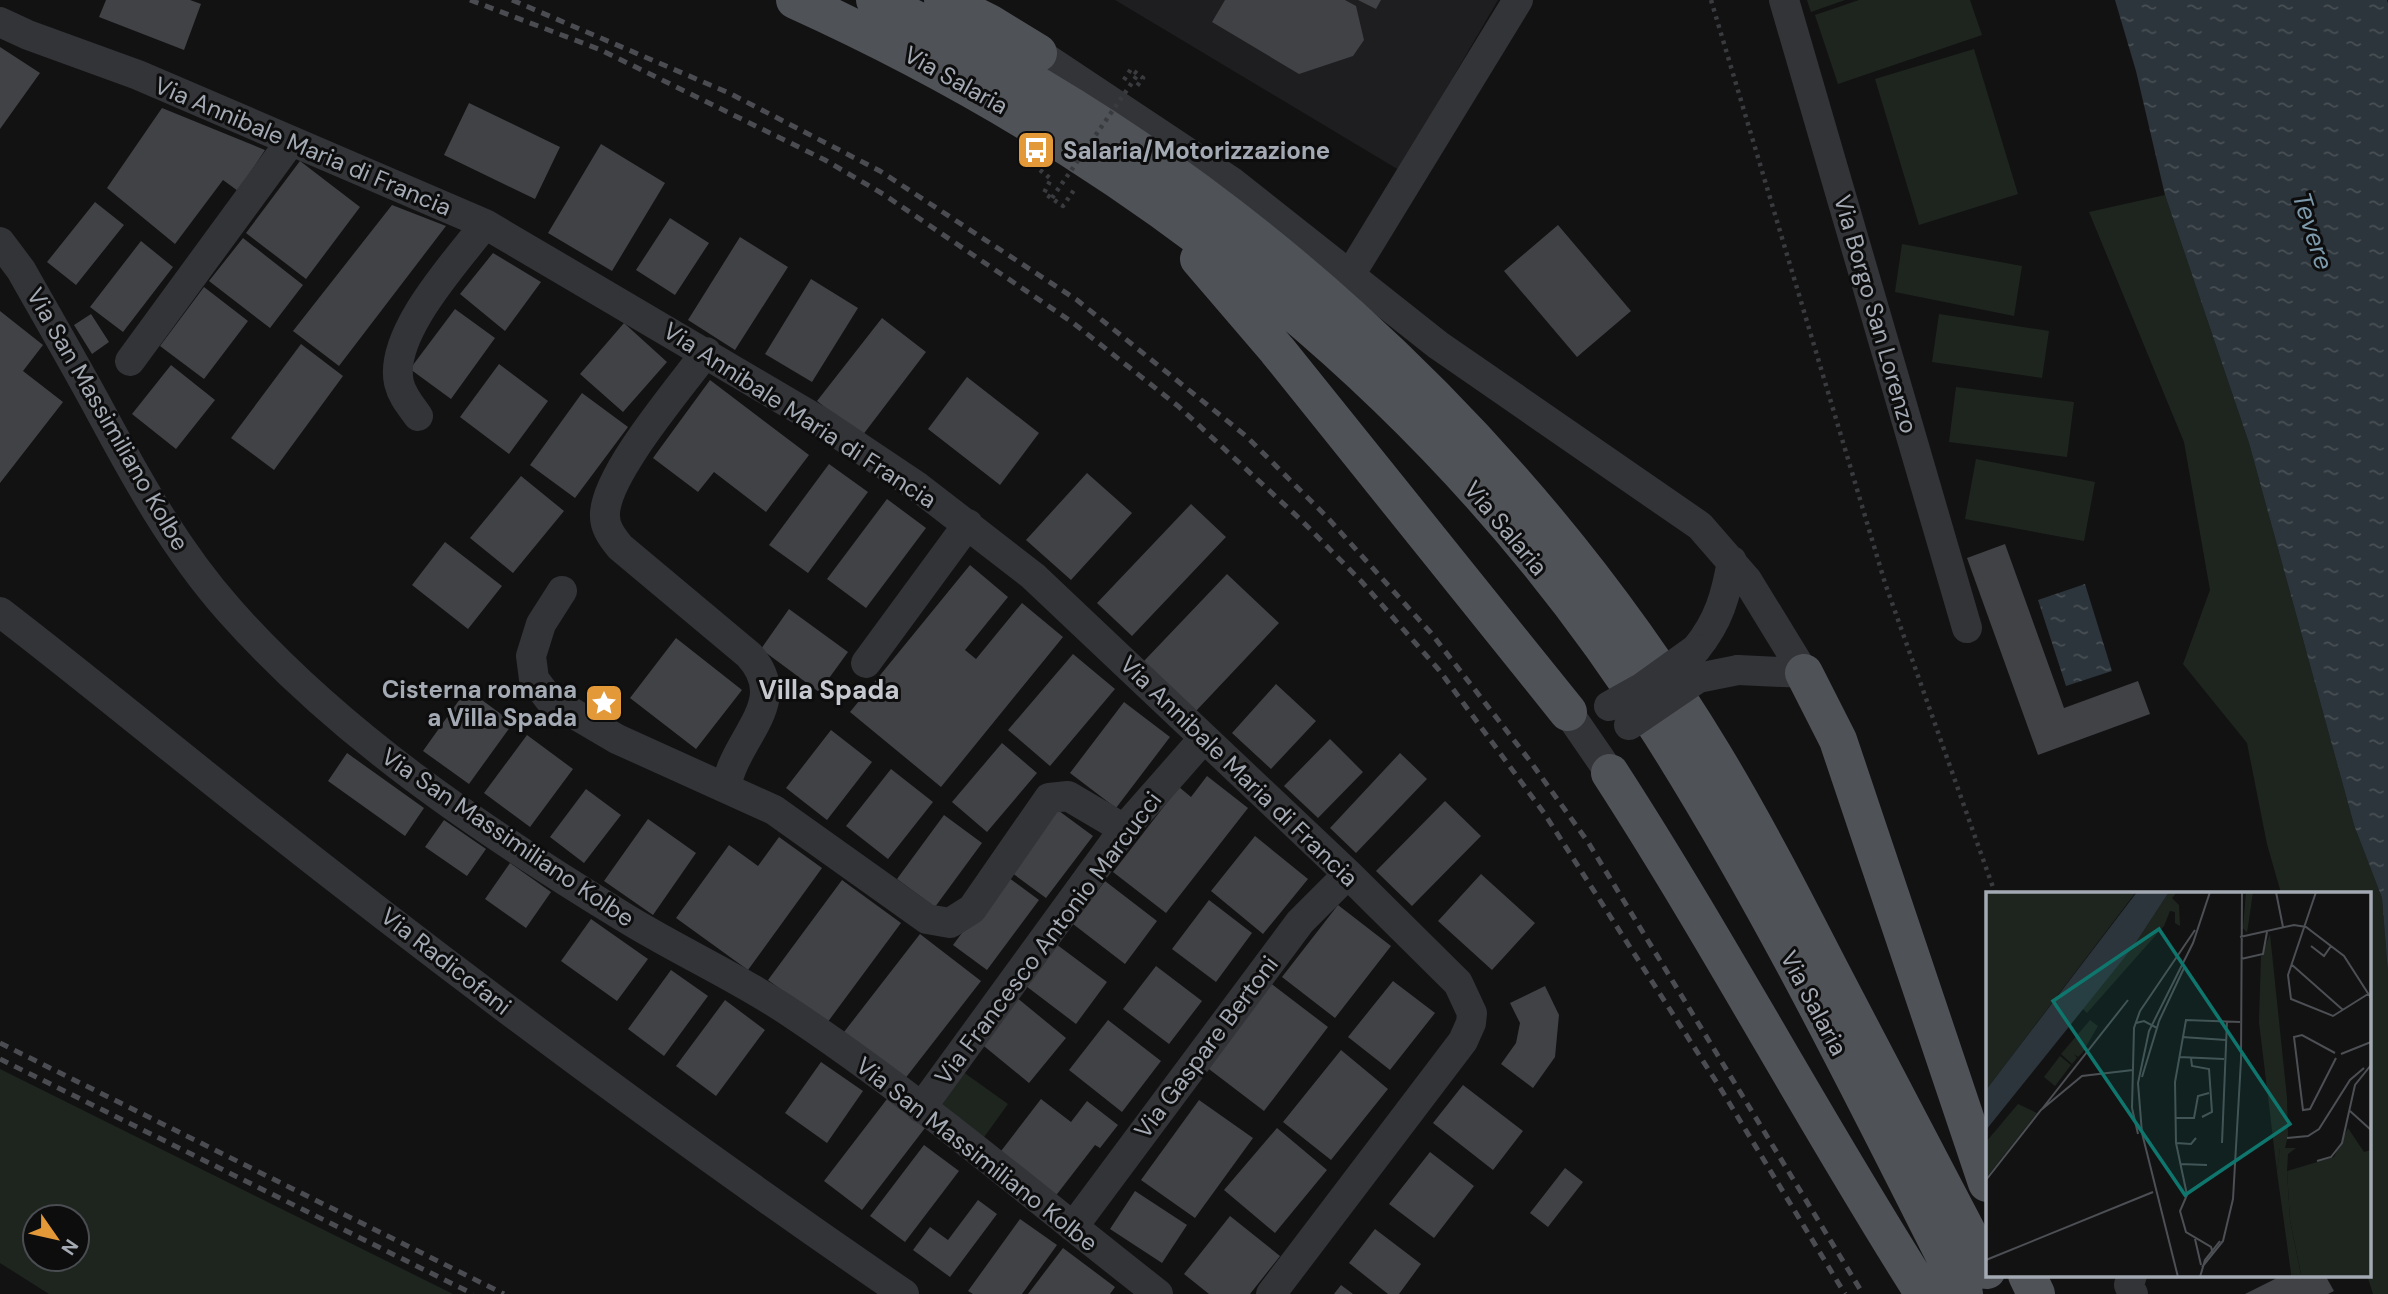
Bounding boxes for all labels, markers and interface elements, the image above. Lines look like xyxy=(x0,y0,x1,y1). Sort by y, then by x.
street label: Via Salaria xyxy=(898,39,1014,121)
street label: Via Annibale Maria di Francia xyxy=(150,69,456,223)
bus stop icon: Salaria/Motorizzazione xyxy=(1015,129,1057,171)
place label: Salaria/Motorizzazione xyxy=(1063,135,1330,166)
water label: Tevere xyxy=(2285,188,2341,274)
street label: Via Borgo San Lorenzo xyxy=(1827,191,1925,437)
street label: Via San Massimiliano Kolbe xyxy=(20,282,196,556)
street label: Via Annibale Maria di Francia xyxy=(658,315,942,515)
street label: Via Salaria xyxy=(1457,474,1555,582)
street label: Via Annibale Maria di Francia xyxy=(1113,649,1365,893)
district label: Villa Spada xyxy=(759,673,899,707)
place label: Cisterna romana a Villa Spada xyxy=(382,674,577,733)
place icon: Cisterna romana a Villa Spada xyxy=(583,682,625,724)
street label: Via San Massimiliano Kolbe xyxy=(376,741,640,933)
street label: Via Francesco Antonio Marcucci xyxy=(928,785,1168,1091)
inset map xyxy=(1986,892,2370,1276)
street label: Via Radicofani xyxy=(374,900,518,1022)
street label: Via Salaria xyxy=(1773,945,1855,1061)
street label: Via Gaspare Bertoni xyxy=(1127,949,1285,1145)
street label: Via San Massimiliano Kolbe xyxy=(850,1050,1104,1258)
north arrow xyxy=(21,1203,91,1273)
text: N xyxy=(55,1234,84,1260)

